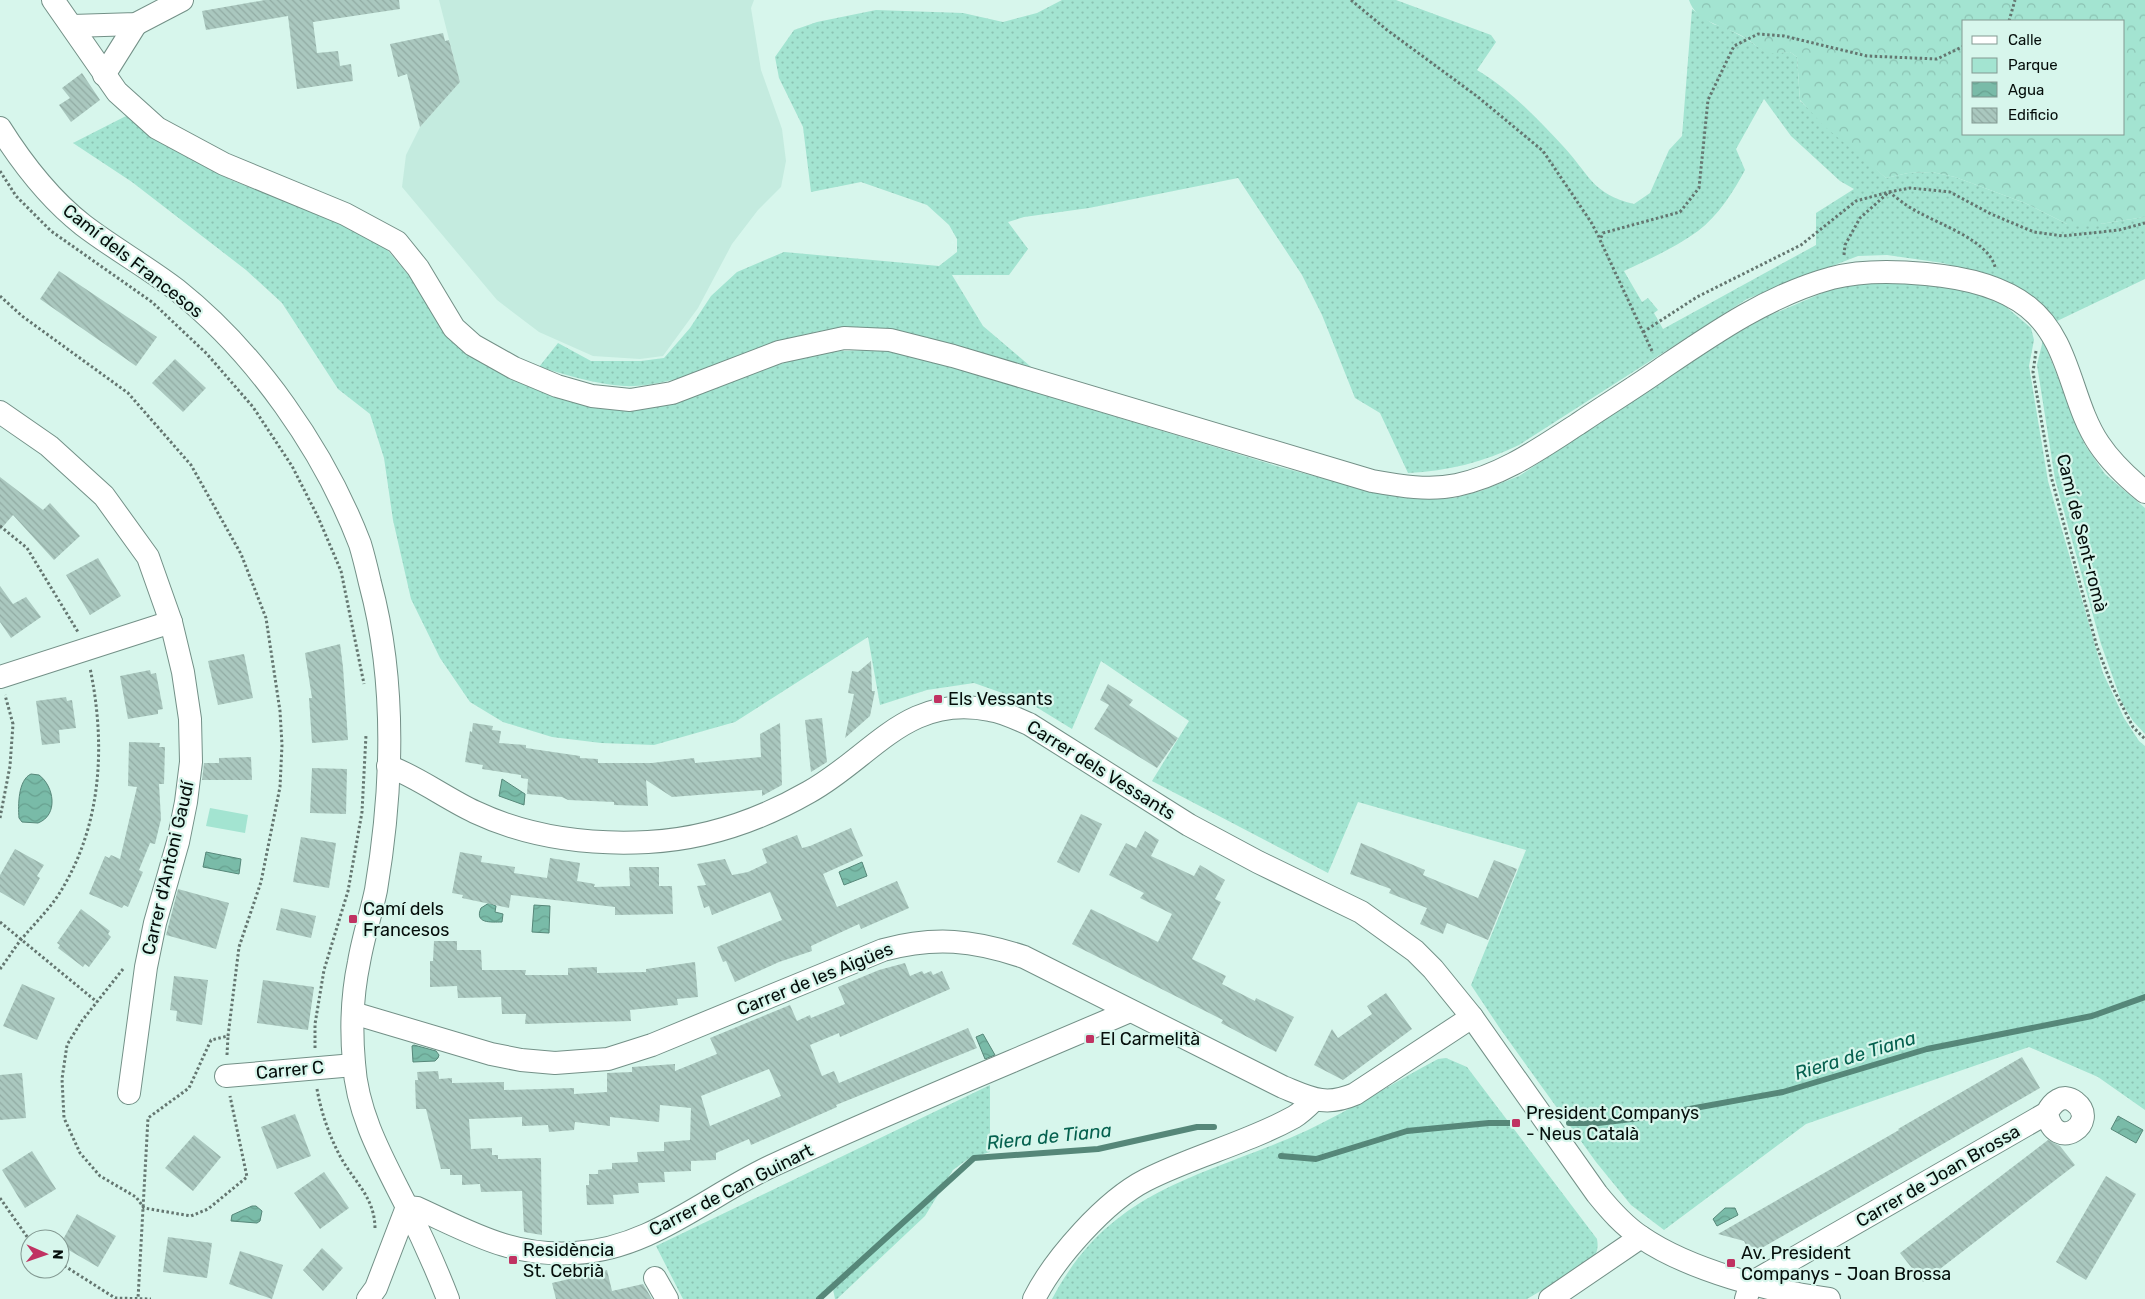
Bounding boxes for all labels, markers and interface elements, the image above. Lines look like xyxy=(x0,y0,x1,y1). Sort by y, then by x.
legend xyxy=(1962,20,2125,135)
text: Calle xyxy=(2008,31,2042,49)
text: Parque xyxy=(2008,56,2058,74)
text: Agua xyxy=(2008,81,2044,99)
text: Edificio xyxy=(2008,106,2058,124)
street label: Camí dels Francesos xyxy=(58,199,208,323)
street label: Camí de Sent-romà xyxy=(2052,452,2112,614)
place label: Els Vessants xyxy=(948,688,1053,710)
marker: Els Vessants xyxy=(932,693,944,705)
street label: Carrer dels Vessants xyxy=(1023,715,1179,825)
street label: Carrer d'Antoni Gaudí xyxy=(137,777,199,957)
place label: Camí dels Francesos xyxy=(363,898,450,941)
marker: Camí dels Francesos xyxy=(347,913,359,925)
street label: Carrer de les Aigües xyxy=(734,938,896,1020)
water label: Riera de Tiana xyxy=(1792,1026,1919,1085)
place label: El Carmelità xyxy=(1100,1028,1200,1050)
marker: El Carmelità xyxy=(1084,1033,1096,1045)
street label: Carrer C xyxy=(255,1056,325,1084)
place label: President Companys - Neus Català xyxy=(1526,1102,1699,1145)
marker: President Companys - Neus Català xyxy=(1510,1117,1522,1129)
water label: Riera de Tiana xyxy=(985,1118,1113,1155)
street label: Carrer de Joan Brossa xyxy=(1852,1120,2024,1232)
street label: Carrer de Can Guinart xyxy=(645,1139,817,1241)
north arrow xyxy=(20,1229,70,1279)
place label: Residència St. Cebrià xyxy=(523,1239,614,1282)
place label: Av. President Companys - Joan Brossa xyxy=(1741,1242,1951,1285)
text: N xyxy=(49,1249,66,1260)
marker: Residència St. Cebrià xyxy=(507,1254,519,1266)
marker: Av. President Companys - Joan Brossa xyxy=(1725,1257,1737,1269)

